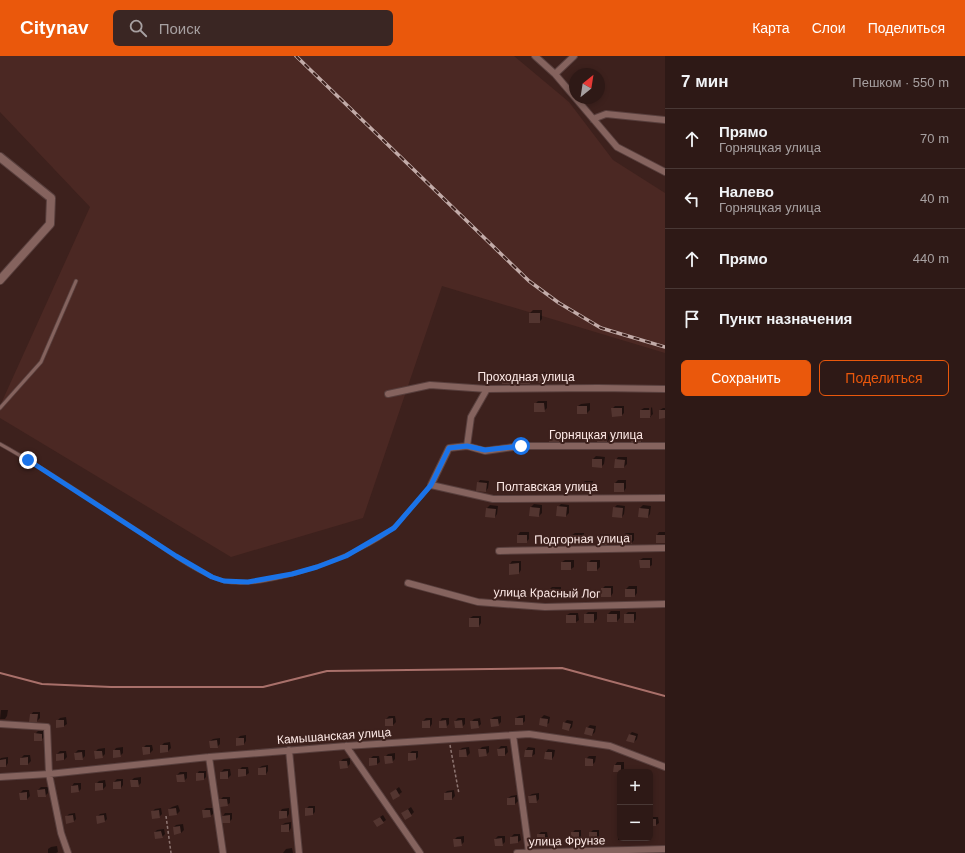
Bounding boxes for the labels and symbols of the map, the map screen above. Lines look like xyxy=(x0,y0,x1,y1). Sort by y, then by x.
north arrow xyxy=(569,68,605,104)
street label: Проходная улица xyxy=(477,370,575,384)
street label: Горняцкая улица xyxy=(549,428,643,442)
route start xyxy=(512,437,530,455)
route end xyxy=(19,451,37,469)
street label: Полтавская улица xyxy=(496,480,598,494)
street label: Подгорная улица xyxy=(534,531,630,547)
street label: улица Красный Лог xyxy=(493,585,601,601)
street label: Камышанская улица xyxy=(276,725,392,747)
street label: улица Фрунзе xyxy=(529,833,606,849)

